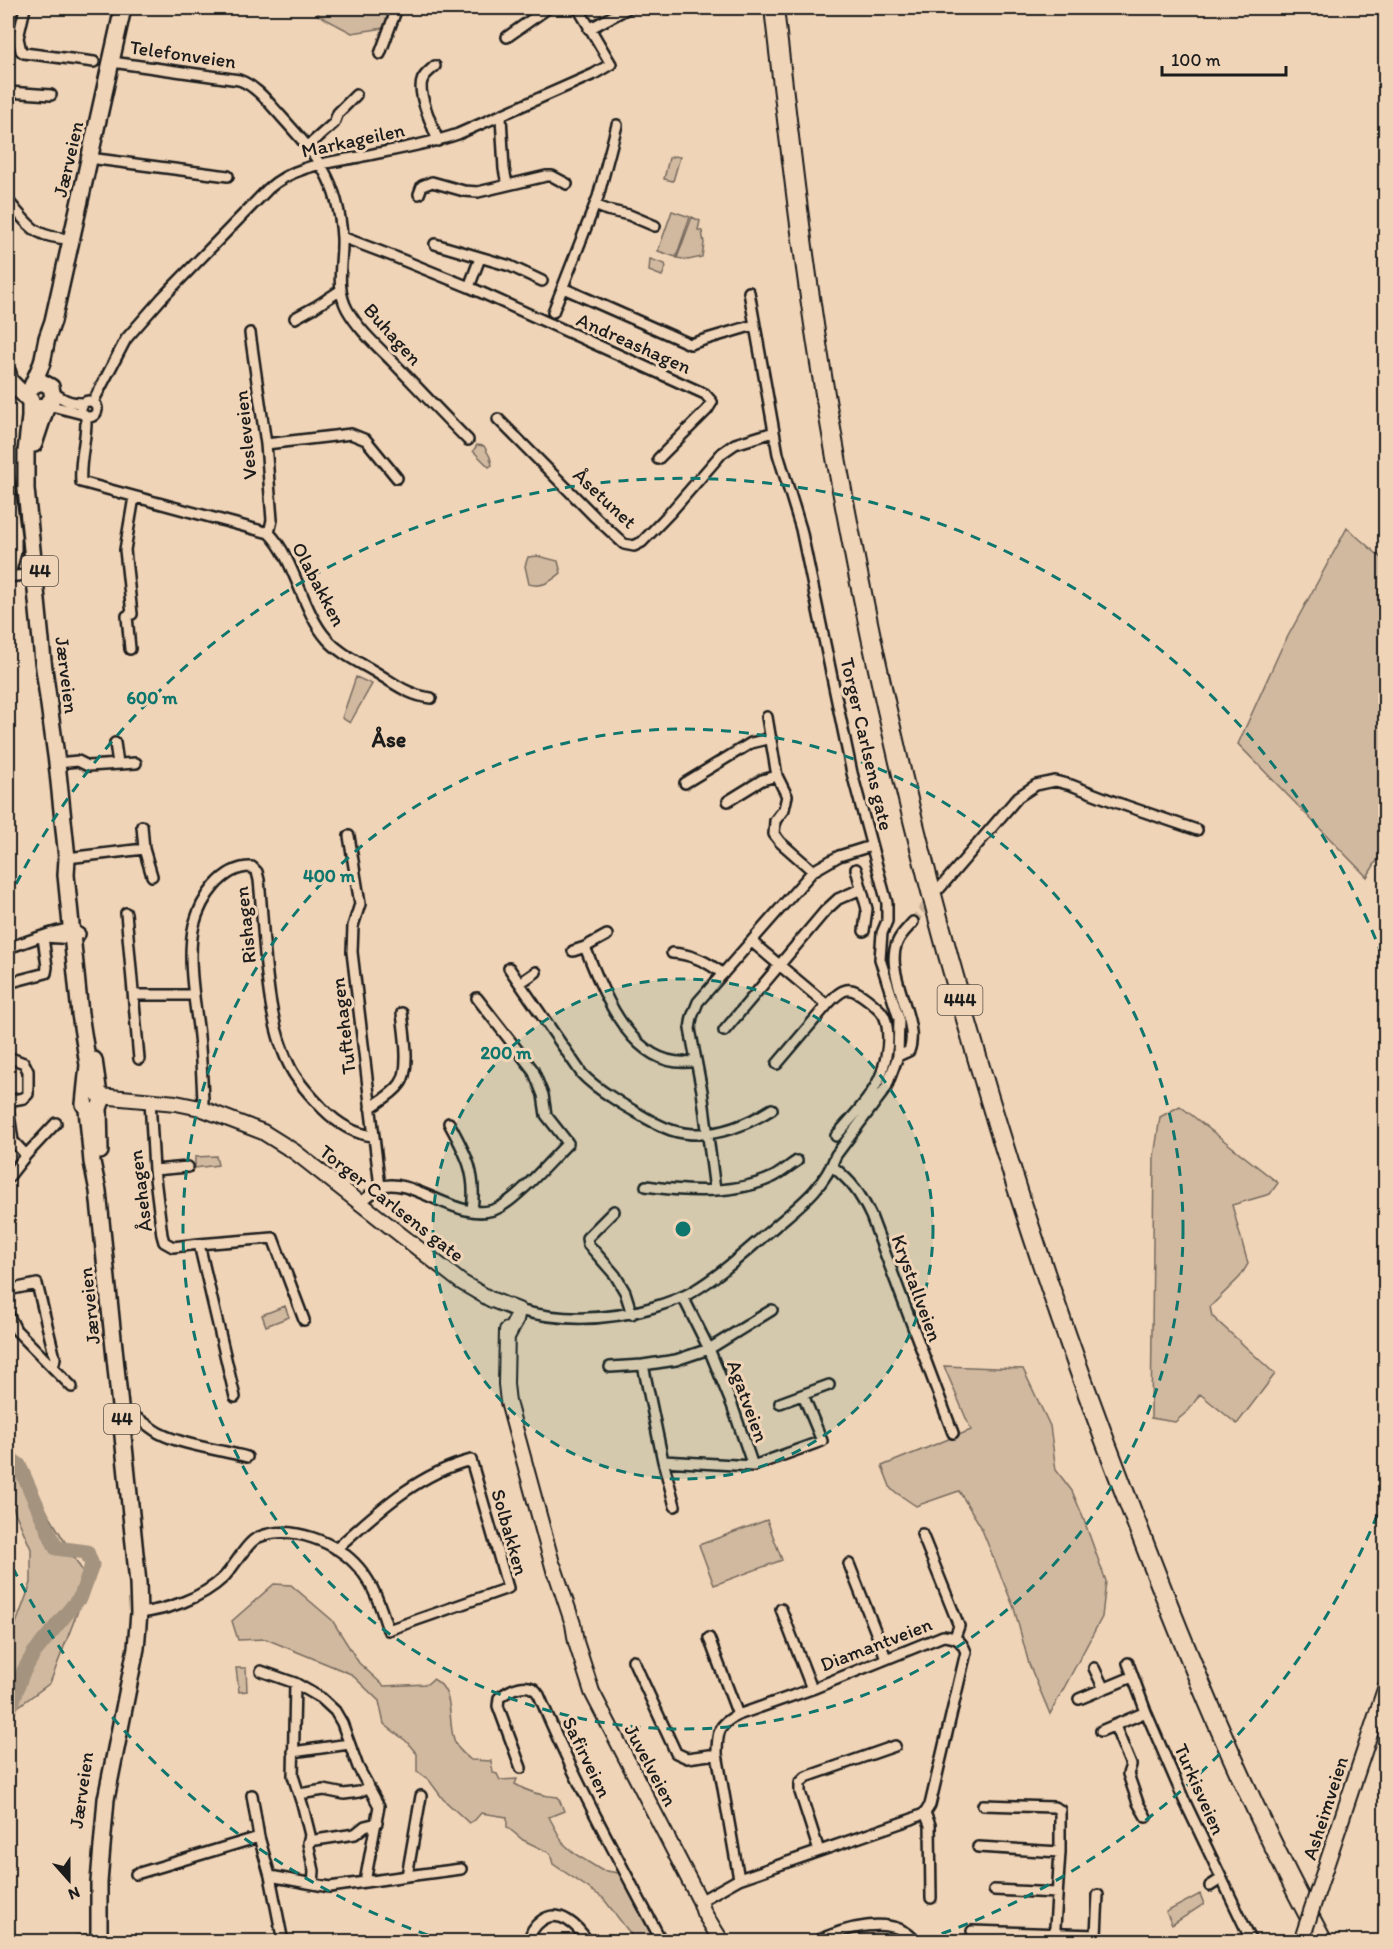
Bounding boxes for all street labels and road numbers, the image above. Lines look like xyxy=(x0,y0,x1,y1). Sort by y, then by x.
street label: Telefonveien xyxy=(128,35,238,73)
street label: Markageilen xyxy=(299,117,407,163)
street label: Jærveien xyxy=(48,119,88,199)
street label: Buhagen xyxy=(359,298,427,370)
street label: Andreashagen xyxy=(573,307,695,379)
street label: Vesleveien xyxy=(228,389,262,481)
street label: Åsetunet xyxy=(568,463,642,533)
street label: Olabakken xyxy=(287,538,351,630)
road number: 44 xyxy=(22,556,58,586)
street label: Jærveien xyxy=(50,635,84,715)
street label: Torger Carlsens gate xyxy=(835,655,899,833)
street label: Rishagen xyxy=(229,885,261,965)
street label: Tuftehagen xyxy=(325,976,361,1076)
road number: 444 xyxy=(938,985,982,1015)
street label: Torger Carlsens gate xyxy=(315,1139,469,1267)
street label: Åsehagen xyxy=(123,1149,157,1233)
street label: Krystallveien xyxy=(887,1231,948,1345)
street label: Jærveien xyxy=(73,1266,105,1346)
street label: Agatveien xyxy=(722,1357,774,1445)
road number: 44 xyxy=(104,1404,140,1434)
street label: Solbakken xyxy=(486,1486,534,1578)
street label: Diamantveien xyxy=(817,1612,936,1676)
street label: Safirveien xyxy=(557,1713,617,1801)
street label: Juvelveien xyxy=(619,1720,683,1810)
street label: Turkisveien xyxy=(1169,1740,1231,1839)
street label: Jærveien xyxy=(64,1750,98,1830)
street label: Asheimveien xyxy=(1297,1753,1353,1863)

